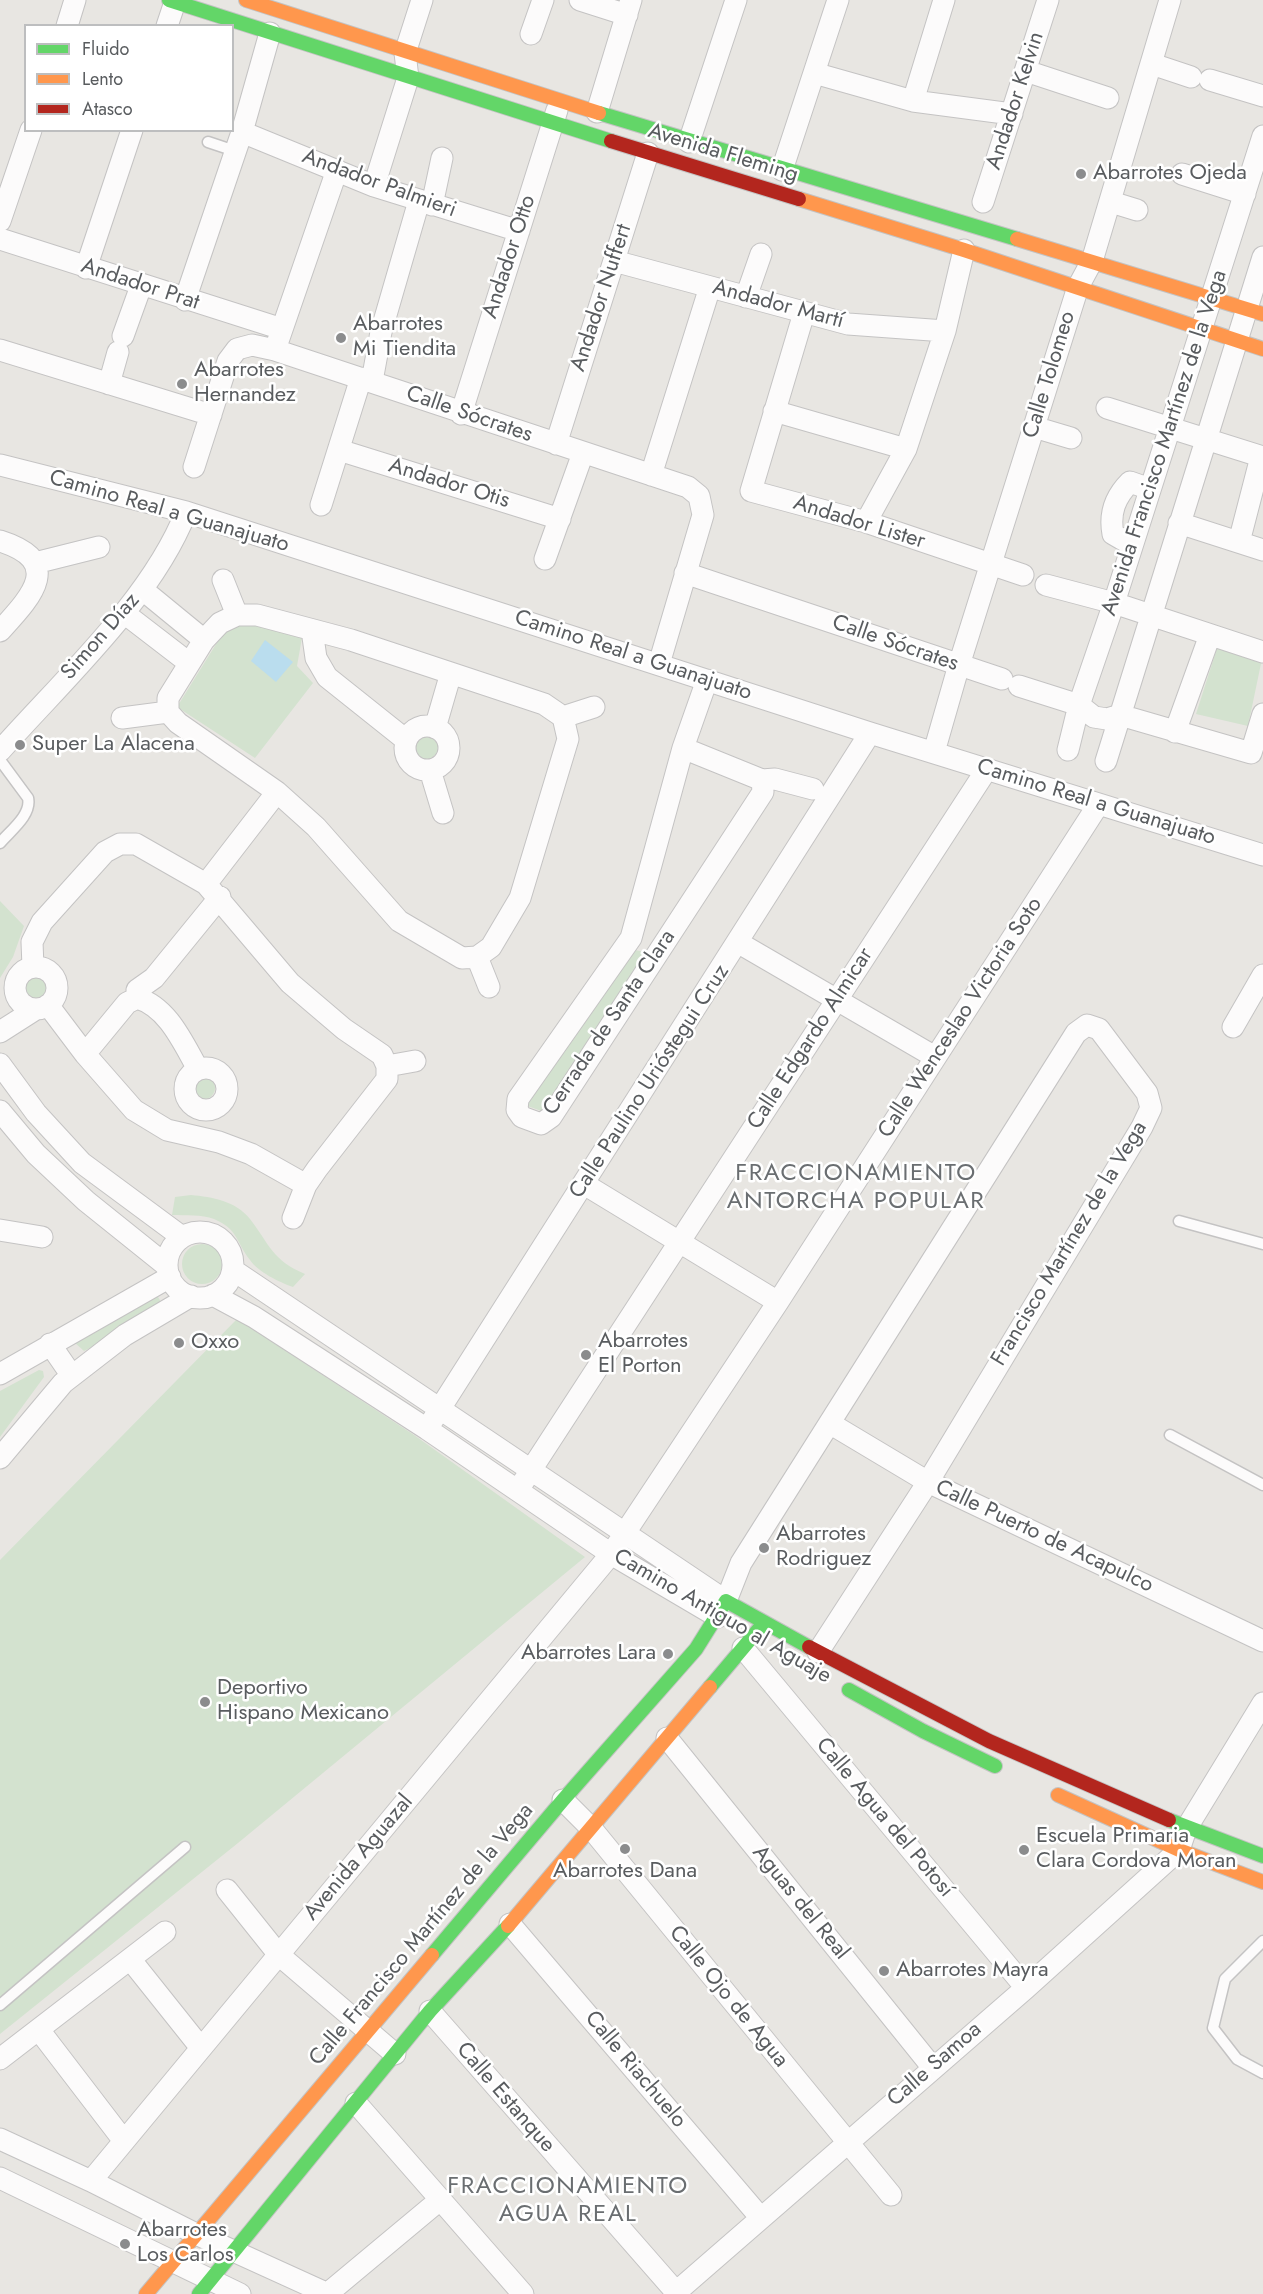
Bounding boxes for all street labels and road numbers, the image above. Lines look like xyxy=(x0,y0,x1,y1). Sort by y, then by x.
street label: Andador Kelvin xyxy=(981,29,1051,173)
street label: Avenida Fleming xyxy=(645,119,801,189)
street label: Andador Palmieri xyxy=(298,144,460,224)
street label: Andador Otto xyxy=(478,192,542,322)
street label: Andador Nuffert xyxy=(566,221,638,375)
street label: Andador Prat xyxy=(77,253,203,317)
street label: Avenida Francisco Martínez de la Vega xyxy=(1097,267,1233,619)
street label: Andador Martí xyxy=(709,275,847,335)
street label: Calle Tolomeo xyxy=(1018,308,1082,442)
street label: Calle Sócrates xyxy=(402,381,536,449)
street label: Andador Otis xyxy=(385,453,513,515)
street label: Camino Real a Guanajuato xyxy=(46,465,292,559)
street label: Andador Lister xyxy=(790,490,928,556)
street label: Simon Díaz xyxy=(56,588,146,686)
street label: Camino Real a Guanajuato xyxy=(511,605,755,707)
street label: Calle Sócrates xyxy=(828,610,962,678)
street label: Camino Real a Guanajuato xyxy=(974,754,1218,852)
street label: Calle Wenceslao Victoria Soto xyxy=(873,893,1049,1143)
street label: Cerrada de Santa Clara xyxy=(538,925,682,1121)
street label: Calle Edgardo Almicar xyxy=(742,943,880,1135)
street label: Calle Paulino Urióstegui Cruz xyxy=(564,960,736,1204)
street label: Francisco Martínez de la Vega xyxy=(986,1117,1154,1371)
street label: Calle Puerto de Acapulco xyxy=(931,1475,1157,1599)
street label: Camino Antiguo al Aguaje xyxy=(609,1544,835,1690)
street label: Calle Agua del Potosí xyxy=(810,1733,958,1903)
street label: Avenida Aguazal xyxy=(299,1790,419,1926)
street label: Calle Francisco Martínez de la Vega xyxy=(304,1798,540,2072)
street label: Aguas del Real xyxy=(746,1840,854,1966)
street label: Calle Ojo de Agua xyxy=(663,1921,793,2073)
street label: Calle Riachuelo xyxy=(578,2006,692,2134)
street label: Calle Samoa xyxy=(883,2017,987,2113)
street label: Calle Estanque xyxy=(450,2037,560,2159)

